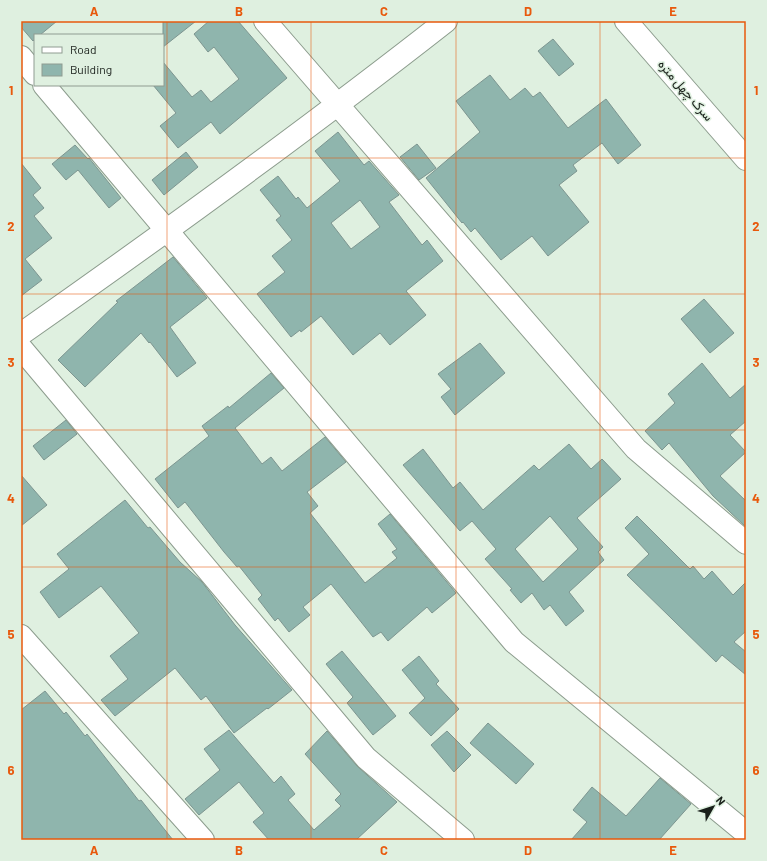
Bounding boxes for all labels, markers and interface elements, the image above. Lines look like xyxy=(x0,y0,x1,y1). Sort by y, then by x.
text: A xyxy=(90,3,99,19)
text: B xyxy=(235,3,243,19)
text: C xyxy=(380,3,388,19)
text: D xyxy=(524,3,532,19)
text: E xyxy=(669,3,677,19)
legend xyxy=(34,34,164,86)
text: Road xyxy=(70,42,97,56)
street label: سرک چهل متره xyxy=(653,56,717,125)
text: Building xyxy=(70,62,112,76)
text: 1 xyxy=(9,82,13,98)
text: 1 xyxy=(754,82,758,98)
text: 2 xyxy=(7,218,15,234)
text: 2 xyxy=(752,218,760,234)
text: 3 xyxy=(7,354,15,370)
text: 3 xyxy=(752,354,760,370)
text: 4 xyxy=(7,490,15,506)
text: 4 xyxy=(752,490,760,506)
text: 5 xyxy=(7,626,15,642)
text: 5 xyxy=(752,626,760,642)
text: 6 xyxy=(8,762,15,778)
text: 6 xyxy=(753,762,760,778)
north arrow xyxy=(693,787,733,827)
text: N xyxy=(714,793,729,807)
text: A xyxy=(90,842,99,858)
text: B xyxy=(235,842,243,858)
text: C xyxy=(380,842,388,858)
text: D xyxy=(524,842,532,858)
text: E xyxy=(669,842,677,858)

